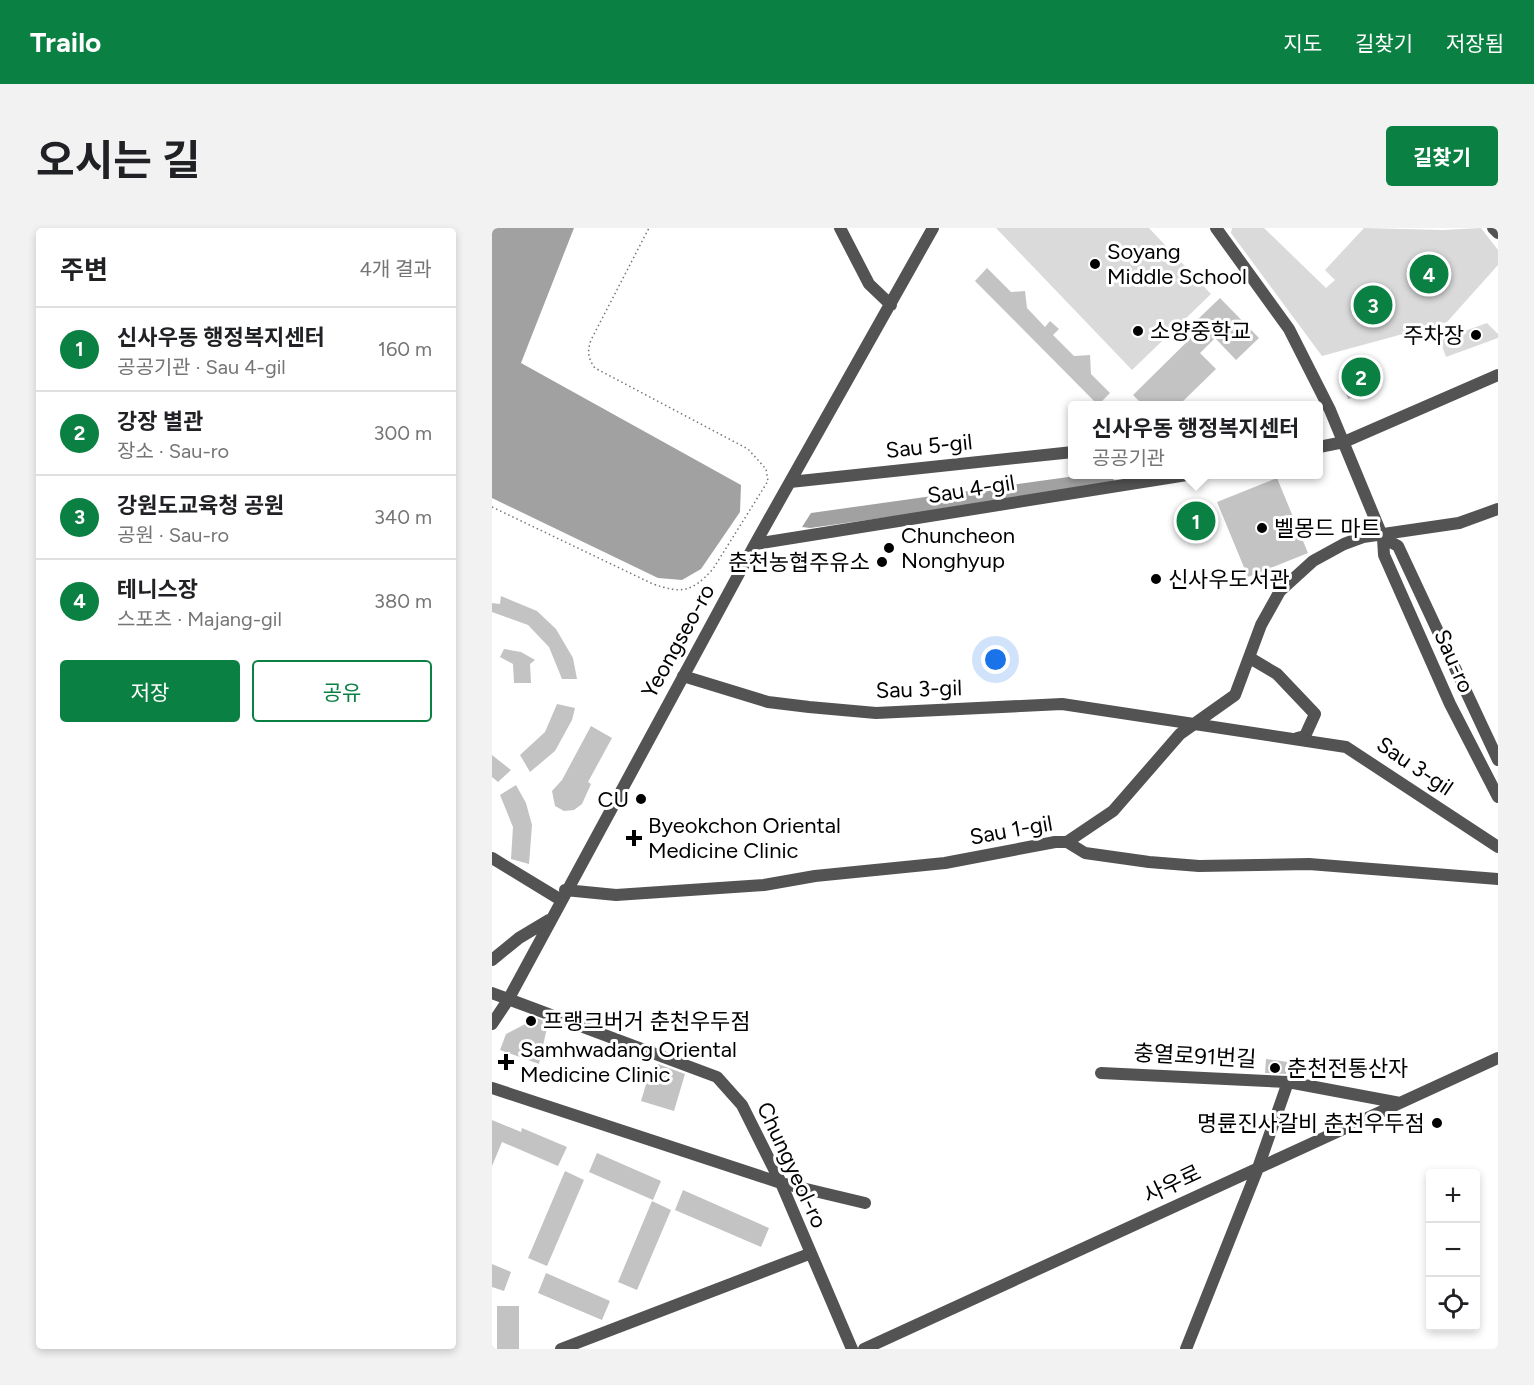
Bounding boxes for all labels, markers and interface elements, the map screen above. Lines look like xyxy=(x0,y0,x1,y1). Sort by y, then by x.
text: Trailo xyxy=(30,25,101,59)
text: 지도 xyxy=(1283,31,1322,56)
text: 길찾기 xyxy=(1355,31,1413,56)
text: 저장됨 xyxy=(1446,31,1504,56)
button: 길찾기 xyxy=(1386,126,1498,186)
text: 오시는 길 xyxy=(36,135,201,186)
place label: Soyang Middle School xyxy=(1107,238,1247,290)
pin: 4 xyxy=(1410,252,1448,296)
text: 주변 xyxy=(60,254,108,286)
text: 4개 결과 xyxy=(359,257,432,281)
marker: Soyang Middle School xyxy=(1088,257,1102,271)
pin: 3 xyxy=(1354,282,1392,328)
place label: 소양중학교 xyxy=(1150,318,1251,345)
place label: 주차장 xyxy=(1403,322,1464,349)
text: 신사우동 행정복지센터 xyxy=(117,324,325,351)
marker: 소양중학교 xyxy=(1131,324,1145,338)
marker: 주차장 xyxy=(1469,328,1483,342)
text: 1 xyxy=(75,337,84,361)
text: 160 m xyxy=(378,337,432,361)
pin: 2 xyxy=(1342,354,1380,400)
text: 공공기관 · Sau 4-gil xyxy=(117,355,286,379)
popup xyxy=(1068,401,1323,479)
text: 강장 별관 xyxy=(117,408,203,435)
text: 신사우동 행정복지센터 xyxy=(1092,415,1299,442)
text: 2 xyxy=(74,421,85,445)
text: 300 m xyxy=(374,421,432,445)
street label: Sau 5-gil xyxy=(884,428,974,464)
text: 장소 · Sau-ro xyxy=(117,439,229,463)
text: 공공기관 xyxy=(1092,446,1165,470)
street label: Sau 4-gil xyxy=(925,469,1017,509)
text: 강원도교육청 공원 xyxy=(117,492,284,519)
pin: 1 xyxy=(1176,498,1216,544)
text: 3 xyxy=(74,505,85,529)
text: 340 m xyxy=(374,505,432,529)
place label: 벨몽드 마트 xyxy=(1274,515,1381,542)
marker: 벨몽드 마트 xyxy=(1255,521,1269,535)
place label: Chuncheon Nonghyup xyxy=(901,522,1015,574)
text: 공원 · Sau-ro xyxy=(117,523,229,547)
marker: Chuncheon Nonghyup xyxy=(882,541,896,555)
place label: 춘천농협주유소 xyxy=(728,549,870,576)
marker: 춘천농협주유소 xyxy=(875,555,889,569)
place label: 신사우도서관 xyxy=(1168,566,1289,593)
marker: 신사우도서관 xyxy=(1149,572,1163,586)
text: 테니스장 xyxy=(117,576,198,603)
street label: Yeongseo-ro xyxy=(636,579,720,703)
text: 4 xyxy=(73,589,86,613)
text: 380 m xyxy=(374,589,432,613)
text: 스포츠 · Majang-gil xyxy=(117,607,282,631)
street label: Sau-ro xyxy=(1428,625,1480,697)
your location xyxy=(981,645,1010,674)
button: 저장 xyxy=(60,660,240,722)
button: 공유 xyxy=(252,660,432,722)
street label: Sau 3-gil xyxy=(875,674,963,704)
street label: Sau 3-gil xyxy=(1372,731,1458,801)
place label: CU xyxy=(598,786,629,813)
marker: CU xyxy=(634,792,648,806)
street label: Sau 1-gil xyxy=(968,809,1054,851)
place label: Byeokchon Oriental Medicine Clinic xyxy=(648,812,841,864)
marker: Byeokchon Oriental Medicine Clinic xyxy=(625,829,643,847)
place label: 프랭크버거 춘천우두점 xyxy=(543,1008,751,1035)
marker: 프랭크버거 춘천우두점 xyxy=(524,1014,538,1028)
place label: Samhwadang Oriental Medicine Clinic xyxy=(520,1036,737,1088)
street label: 충열로91번길 xyxy=(1133,1039,1257,1073)
marker: Samhwadang Oriental Medicine Clinic xyxy=(497,1053,515,1071)
place label: 춘천전통산자 xyxy=(1287,1055,1408,1082)
marker: 춘천전통산자 xyxy=(1268,1061,1282,1075)
street label: Chungyeol-ro xyxy=(751,1098,833,1232)
place label: 명륜진사갈비 춘천우두점 xyxy=(1197,1110,1425,1137)
marker: 명륜진사갈비 춘천우두점 xyxy=(1430,1116,1444,1130)
street label: 사우로 xyxy=(1139,1159,1205,1209)
map controls xyxy=(1426,1169,1480,1331)
button: + xyxy=(1426,1169,1480,1223)
button: − xyxy=(1426,1223,1480,1277)
button: locate xyxy=(1426,1277,1480,1331)

